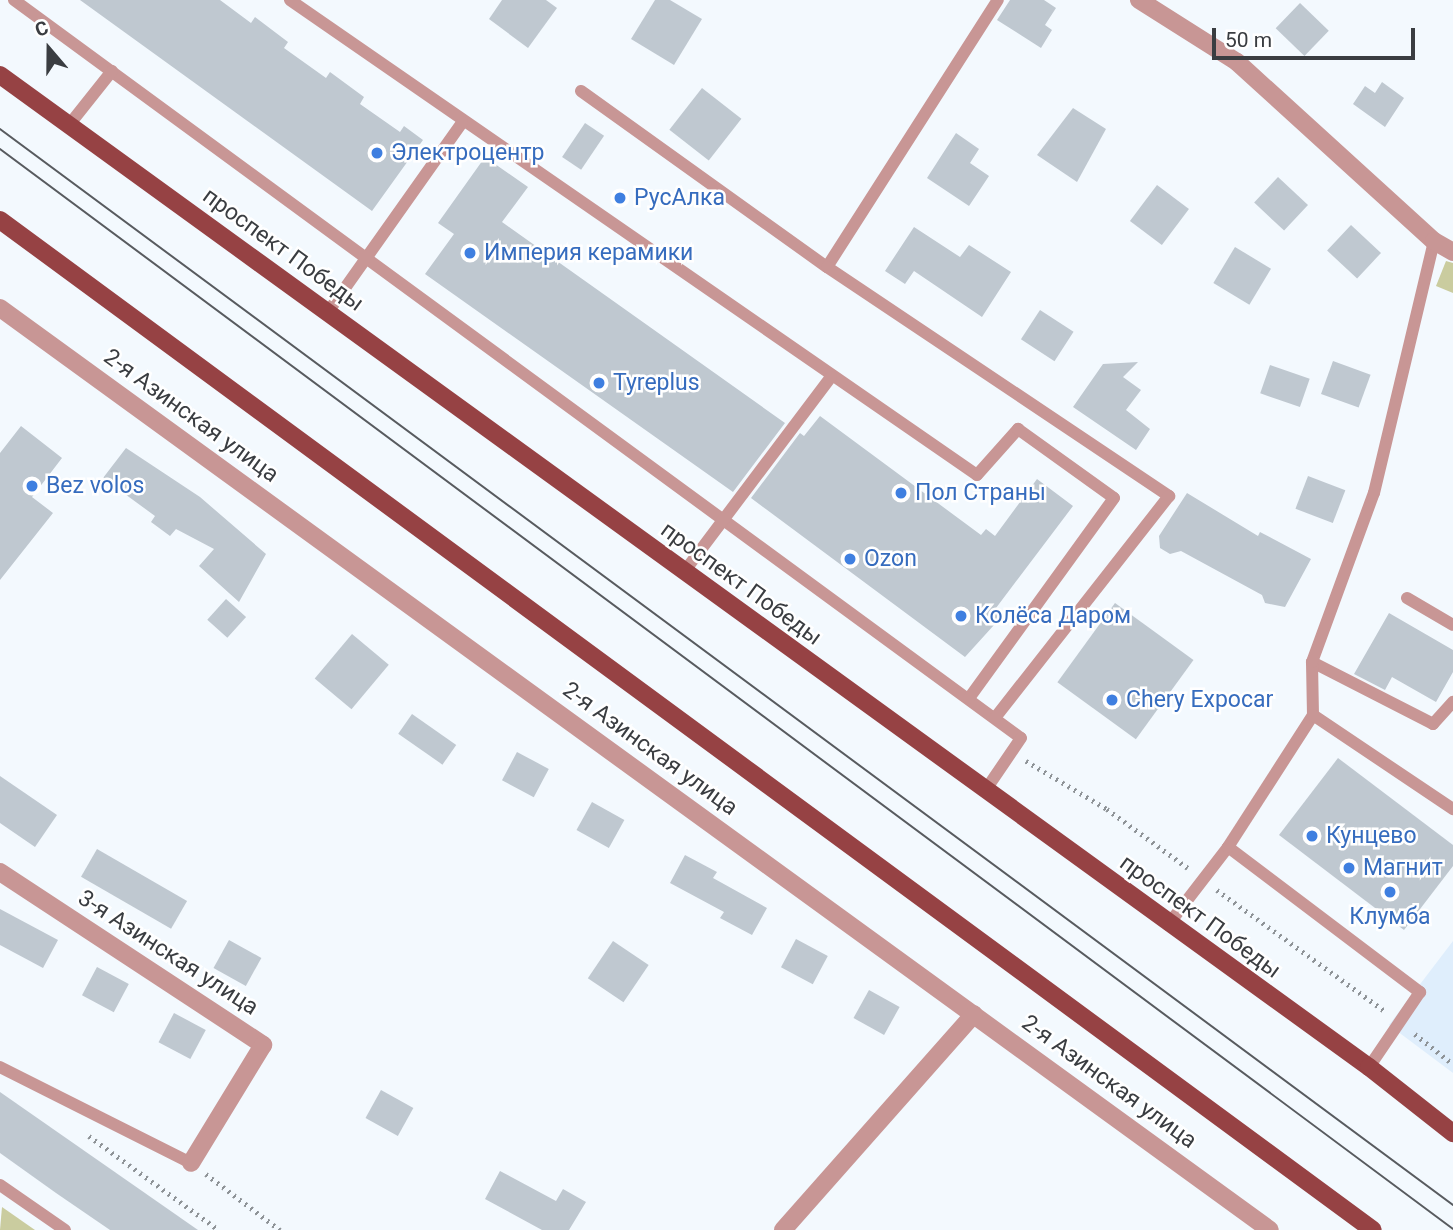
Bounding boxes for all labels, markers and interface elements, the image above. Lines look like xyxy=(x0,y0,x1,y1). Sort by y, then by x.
north arrow xyxy=(14,14,84,84)
scale bar xyxy=(1215,14,1418,58)
text: С xyxy=(32,16,51,42)
text: 50 m xyxy=(1225,28,1272,52)
place label: Электроцентр xyxy=(391,139,544,167)
marker: Электроцентр xyxy=(369,145,385,161)
street label: проспект Победы xyxy=(197,182,369,318)
place label: РусАлка xyxy=(634,184,725,212)
marker: РусАлка xyxy=(612,190,628,206)
place label: Империя керамики xyxy=(484,239,693,267)
marker: Империя керамики xyxy=(462,245,478,261)
street label: 2-я Азинская улица xyxy=(98,343,284,489)
place label: Tyreplus xyxy=(613,369,700,397)
marker: Tyreplus xyxy=(591,375,607,391)
place label: Bez volos xyxy=(46,472,144,500)
marker: Bez volos xyxy=(24,478,40,494)
place label: Пол Страны xyxy=(915,479,1046,507)
marker: Пол Страны xyxy=(893,485,909,501)
street label: проспект Победы xyxy=(655,516,827,652)
place label: Ozon xyxy=(864,545,917,573)
marker: Ozon xyxy=(842,551,858,567)
place label: Колёса Даром xyxy=(975,602,1131,630)
marker: Колёса Даром xyxy=(953,608,969,624)
street label: 2-я Азинская улица xyxy=(557,676,743,822)
place label: Chery Expocar xyxy=(1126,686,1273,714)
marker: Chery Expocar xyxy=(1104,692,1120,708)
place label: Кунцево xyxy=(1326,822,1417,850)
marker: Кунцево xyxy=(1304,828,1320,844)
street label: проспект Победы xyxy=(1114,849,1286,985)
place label: Магнит xyxy=(1363,854,1443,882)
marker: Магнит xyxy=(1341,860,1357,876)
street label: 3-я Азинская улица xyxy=(73,884,263,1022)
marker: Клумба xyxy=(1382,884,1398,900)
place label: Клумба xyxy=(1349,903,1431,931)
street label: 2-я Азинская улица xyxy=(1016,1009,1202,1155)

